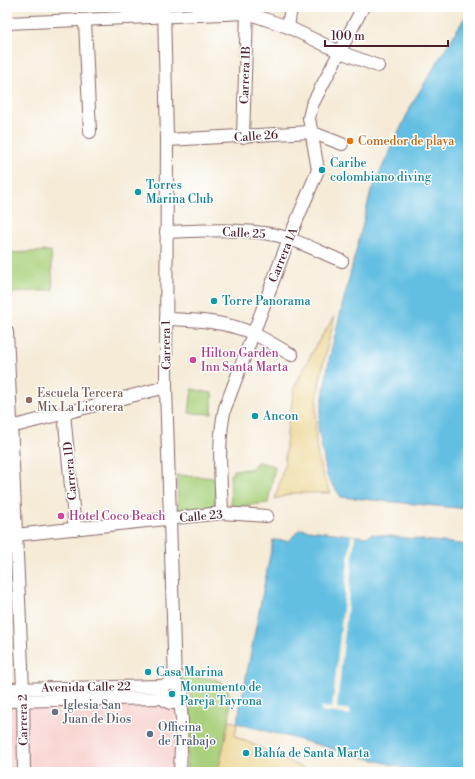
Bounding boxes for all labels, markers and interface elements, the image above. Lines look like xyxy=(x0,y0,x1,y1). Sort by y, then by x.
scale bar xyxy=(325,22,448,48)
text: 100 m xyxy=(331,29,365,44)
street label: Carrera 1B xyxy=(237,46,254,104)
street label: Calle 26 xyxy=(234,127,279,146)
place label: Comedor de playa xyxy=(358,134,455,149)
marker: Comedor de playa xyxy=(345,136,355,146)
place label: Caribe colombiano diving xyxy=(330,156,432,185)
marker: Caribe colombiano diving xyxy=(317,165,327,175)
place label: Torres Marina Club xyxy=(146,178,213,207)
marker: Torres Marina Club xyxy=(133,187,143,197)
street label: Calle 25 xyxy=(222,225,266,242)
street label: Carrera 1A xyxy=(266,225,302,285)
place label: Torre Panorama xyxy=(222,294,311,309)
marker: Torre Panorama xyxy=(209,296,219,306)
street label: Carrera 1 xyxy=(159,319,174,370)
place label: Hilton Garden Inn Santa Marta xyxy=(201,346,289,375)
marker: Hilton Garden Inn Santa Marta xyxy=(188,355,198,365)
place label: Escuela Tercera Mix La Licorera xyxy=(37,386,125,415)
marker: Escuela Tercera Mix La Licorera xyxy=(24,395,34,405)
place label: Ancon xyxy=(262,409,298,424)
marker: Ancon xyxy=(250,411,260,421)
street label: Carrera 1D xyxy=(60,441,81,501)
street label: Calle 23 xyxy=(179,507,224,526)
place label: Hotel Coco Beach xyxy=(69,509,165,524)
marker: Hotel Coco Beach xyxy=(56,511,66,521)
place label: Casa Marina xyxy=(156,665,224,680)
marker: Casa Marina xyxy=(143,667,153,677)
street label: Avenida Calle 22 xyxy=(40,679,131,696)
place label: Monumento de Pareja Tayrona xyxy=(180,680,263,709)
marker: Monumento de Pareja Tayrona xyxy=(167,689,177,699)
street label: Carrera 2 xyxy=(16,694,31,746)
place label: Iglesia San Juan de Dios xyxy=(62,698,131,727)
marker: Iglesia San Juan de Dios xyxy=(50,707,60,717)
place label: Officina de Trabajo xyxy=(158,720,216,749)
marker: Officina de Trabajo xyxy=(145,729,155,739)
place label: Bahía de Santa Marta xyxy=(253,746,370,761)
marker: Bahía de Santa Marta xyxy=(241,748,251,758)

